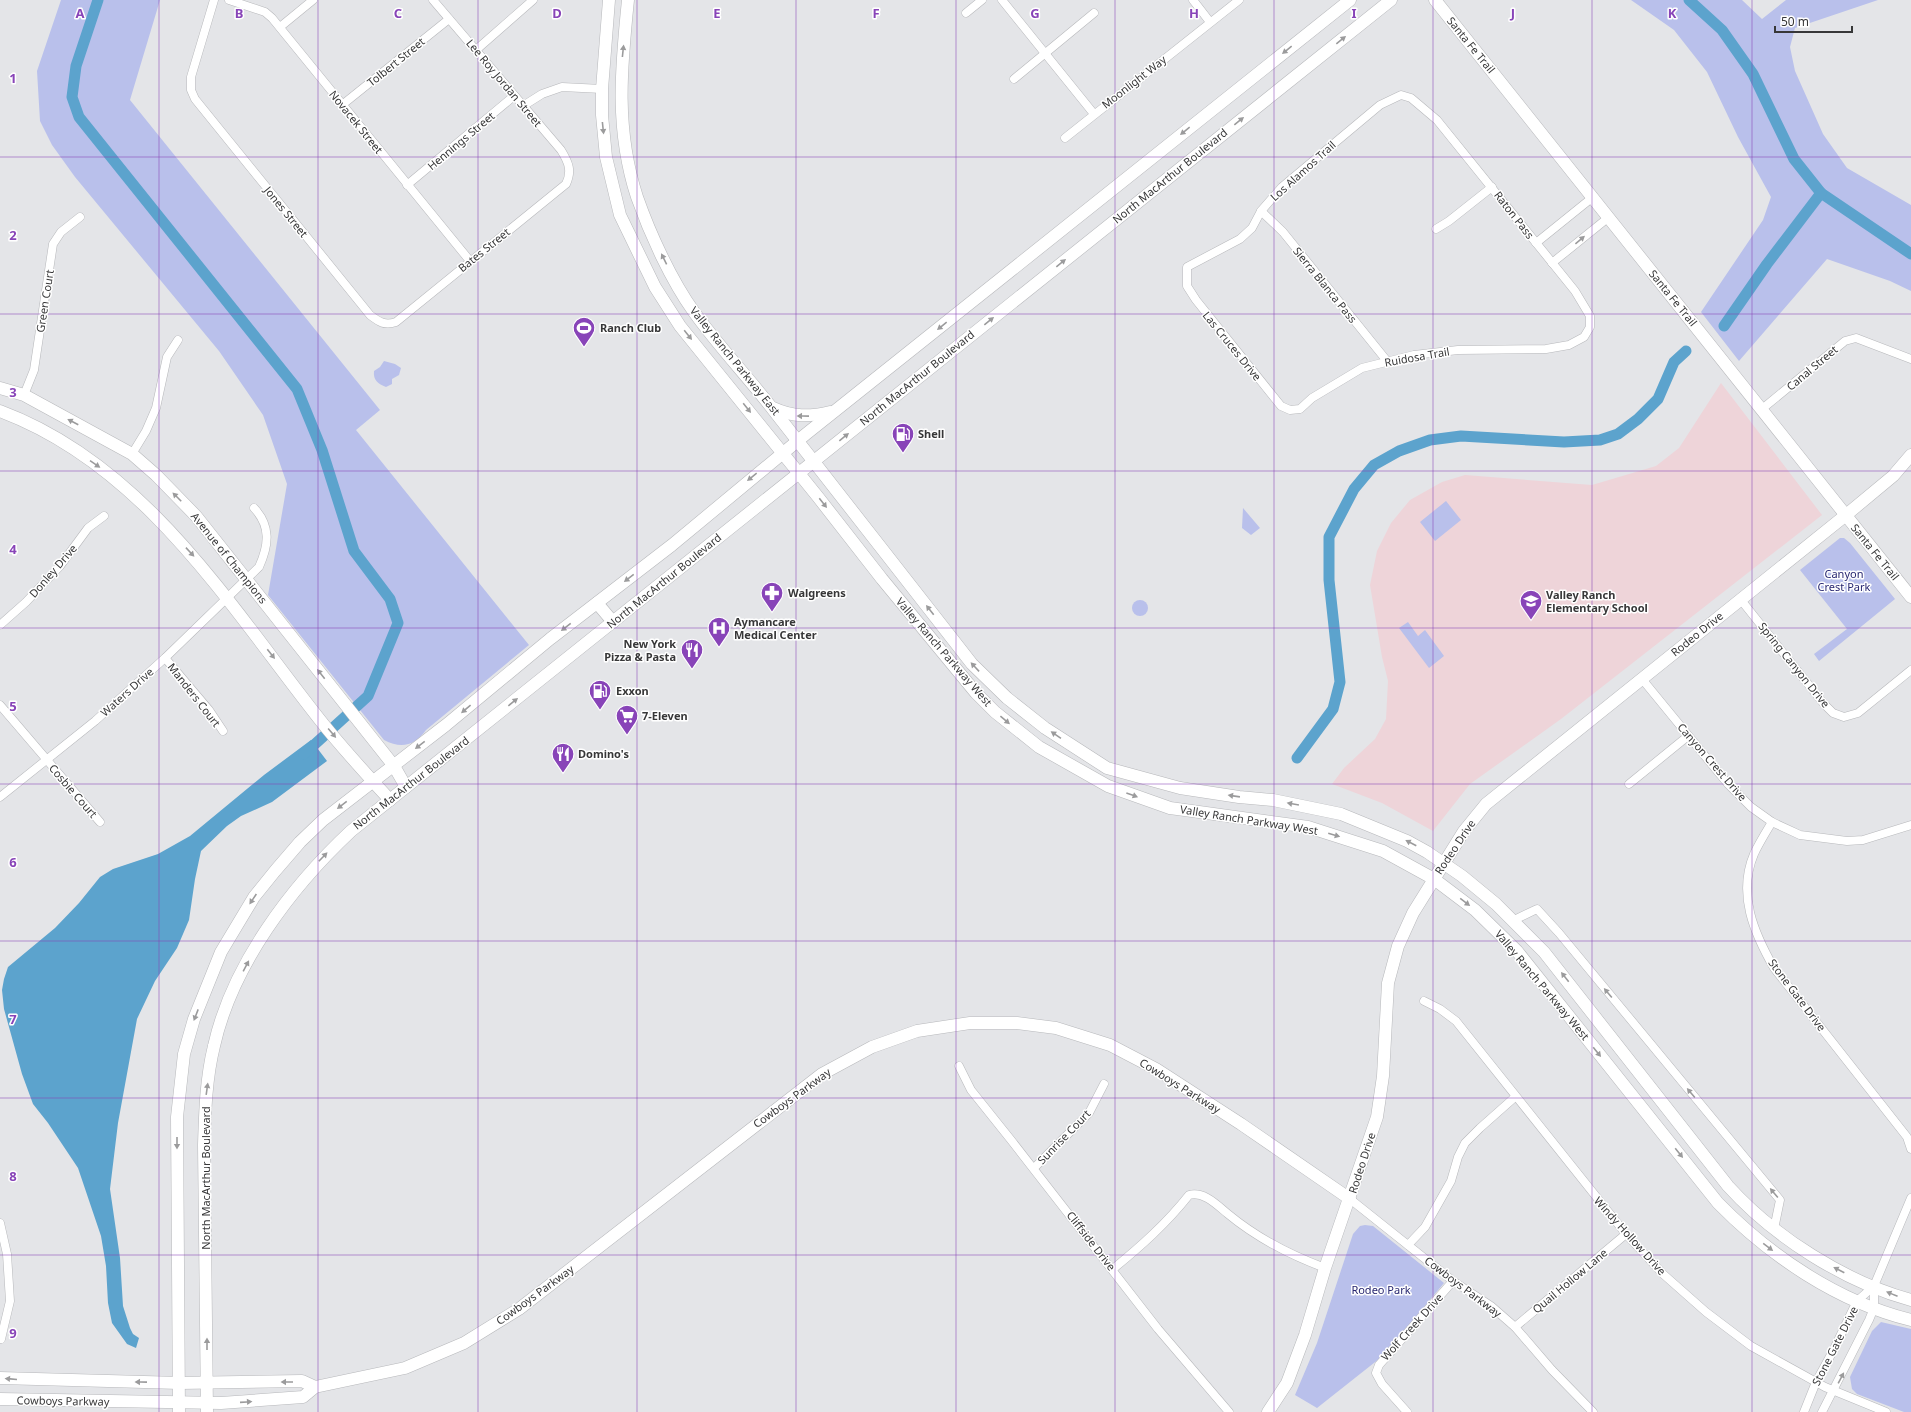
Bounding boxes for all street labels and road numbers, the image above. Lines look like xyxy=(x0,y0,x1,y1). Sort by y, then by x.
street label: Santa Fe Trail xyxy=(1444,13,1499,76)
street label: Tolbert Street xyxy=(364,34,428,89)
street label: Lee Roy Jordan Street xyxy=(463,36,546,130)
street label: Moonlight Way xyxy=(1098,51,1169,112)
street label: Novacek Street xyxy=(326,87,387,157)
street label: Hennings Street xyxy=(424,108,497,173)
street label: North MacArthur Boulevard xyxy=(1109,125,1230,227)
street label: Los Alamos Trail xyxy=(1267,137,1339,204)
street label: Jones Street xyxy=(261,182,312,240)
street label: Raton Pass xyxy=(1491,188,1538,242)
street label: Bates Street xyxy=(455,224,513,275)
street label: Sierra Blanca Pass xyxy=(1290,244,1361,326)
street label: Santa Fe Trail xyxy=(1646,266,1701,329)
street label: Green Court xyxy=(32,268,57,333)
street label: Valley Ranch Parkway East xyxy=(687,303,784,418)
street label: Las Cruces Drive xyxy=(1200,308,1265,384)
street label: North MacArthur Boulevard xyxy=(856,327,977,429)
street label: Canal Street xyxy=(1783,342,1840,393)
street label: Ruidosa Trail xyxy=(1383,343,1451,370)
street label: Avenue of Champions xyxy=(188,509,271,606)
street label: Santa Fe Trail xyxy=(1848,520,1903,583)
street label: North MacArthur Boulevard xyxy=(603,530,724,632)
street label: Donley Drive xyxy=(25,541,80,600)
street label: Valley Ranch Parkway West xyxy=(893,594,996,709)
street label: Rodeo Drive xyxy=(1667,608,1726,659)
street label: Spring Canyon Drive xyxy=(1755,619,1833,710)
street label: Manders Court xyxy=(165,660,224,730)
street label: Waters Drive xyxy=(97,664,156,719)
street label: Canyon Crest Drive xyxy=(1674,720,1750,804)
street label: North MacArthur Boulevard xyxy=(350,733,472,833)
street label: Cosbie Court xyxy=(46,761,101,821)
street label: Valley Ranch Parkway West xyxy=(1179,801,1319,838)
street label: Rodeo Drive xyxy=(1431,816,1478,877)
street label: Valley Ranch Parkway West xyxy=(1492,926,1593,1043)
street label: Stone Gate Drive xyxy=(1765,955,1830,1034)
street label: Cowboys Parkway xyxy=(1137,1055,1224,1117)
street label: Cowboys Parkway xyxy=(750,1064,834,1131)
street label: North MacArthur Boulevard xyxy=(198,1106,213,1250)
street label: Sunrise Court xyxy=(1034,1106,1093,1167)
street label: Rodeo Drive xyxy=(1345,1130,1378,1195)
street label: Windy Hollow Drive xyxy=(1591,1193,1670,1278)
street label: Cliffside Drive xyxy=(1064,1208,1119,1273)
street label: Quail Hollow Lane xyxy=(1529,1245,1610,1316)
street label: Cowboys Parkway xyxy=(1422,1253,1505,1321)
street label: Cowboys Parkway xyxy=(493,1261,577,1328)
street label: Wolf Creek Drive xyxy=(1377,1290,1446,1364)
street label: Stone Gate Drive xyxy=(1808,1304,1861,1388)
street label: Cowboys Parkway xyxy=(17,1392,110,1409)

